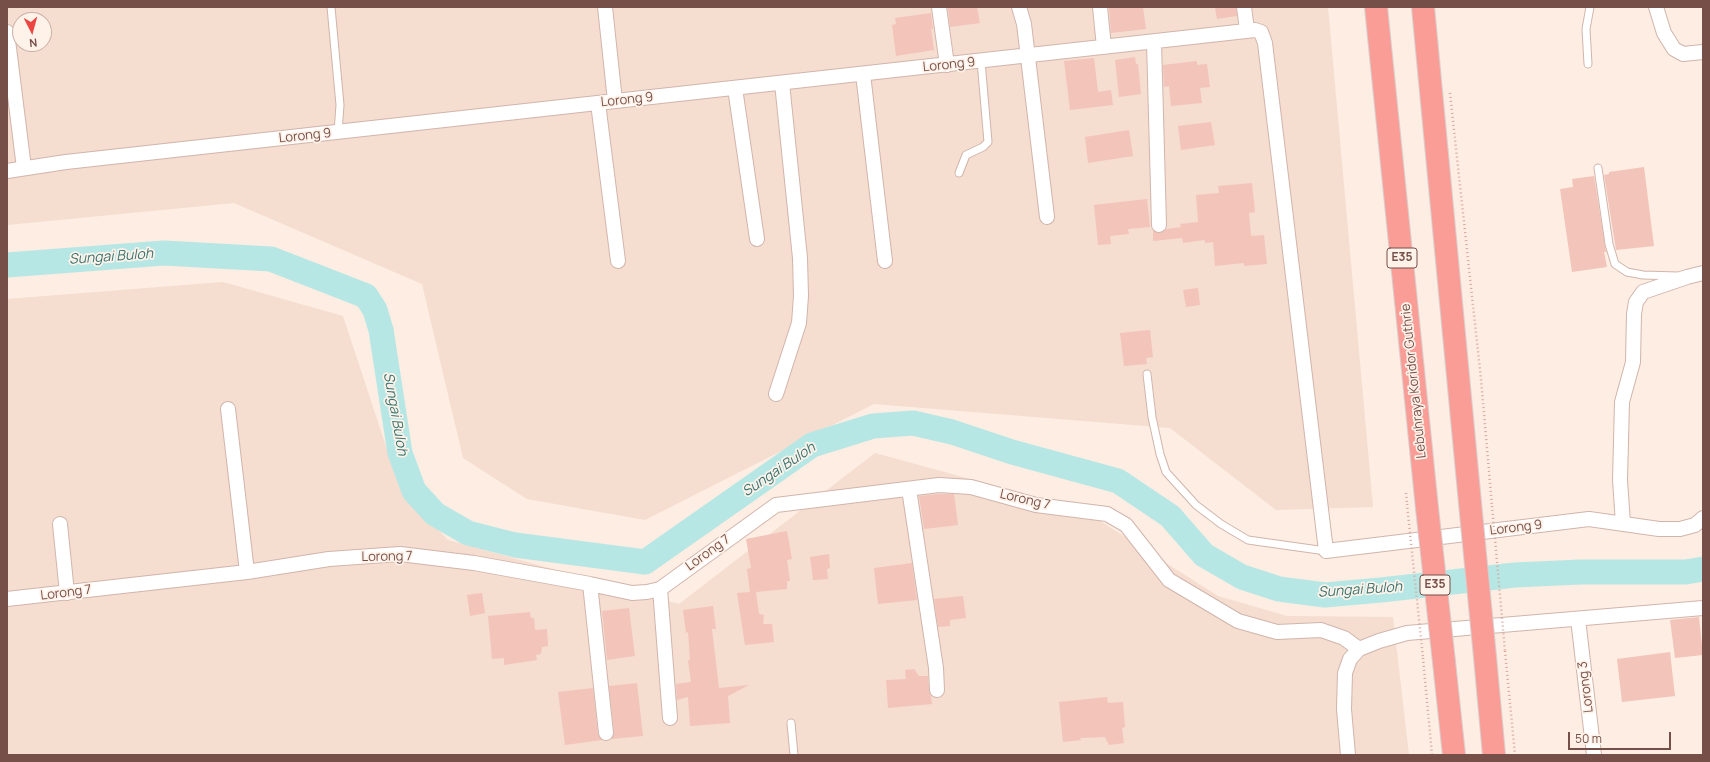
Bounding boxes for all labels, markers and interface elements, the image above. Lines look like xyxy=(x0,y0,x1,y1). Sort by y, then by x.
north arrow xyxy=(12,12,52,52)
text: N xyxy=(28,36,38,51)
street label: Lorong 9 xyxy=(922,54,976,76)
street label: Lorong 9 xyxy=(600,89,654,111)
street label: Lorong 9 xyxy=(278,125,332,147)
water label: Sungai Buloh xyxy=(68,246,154,268)
road number: E35 xyxy=(1387,248,1417,268)
street label: Lebuhraya Koridor Guthrie xyxy=(1398,303,1430,459)
water label: Sungai Buloh xyxy=(379,371,411,457)
water label: Sungai Buloh xyxy=(739,440,819,500)
street label: Lorong 7 xyxy=(998,487,1052,513)
street label: Lorong 9 xyxy=(1489,517,1543,539)
street label: Lorong 7 xyxy=(683,532,733,574)
street label: Lorong 7 xyxy=(361,549,413,565)
road number: E35 xyxy=(1420,575,1450,595)
water label: Sungai Buloh xyxy=(1317,579,1403,601)
street label: Lorong 7 xyxy=(40,582,92,604)
street label: Lorong 3 xyxy=(1575,660,1597,714)
scale bar xyxy=(1570,724,1673,750)
text: 50 m xyxy=(1575,730,1602,747)

